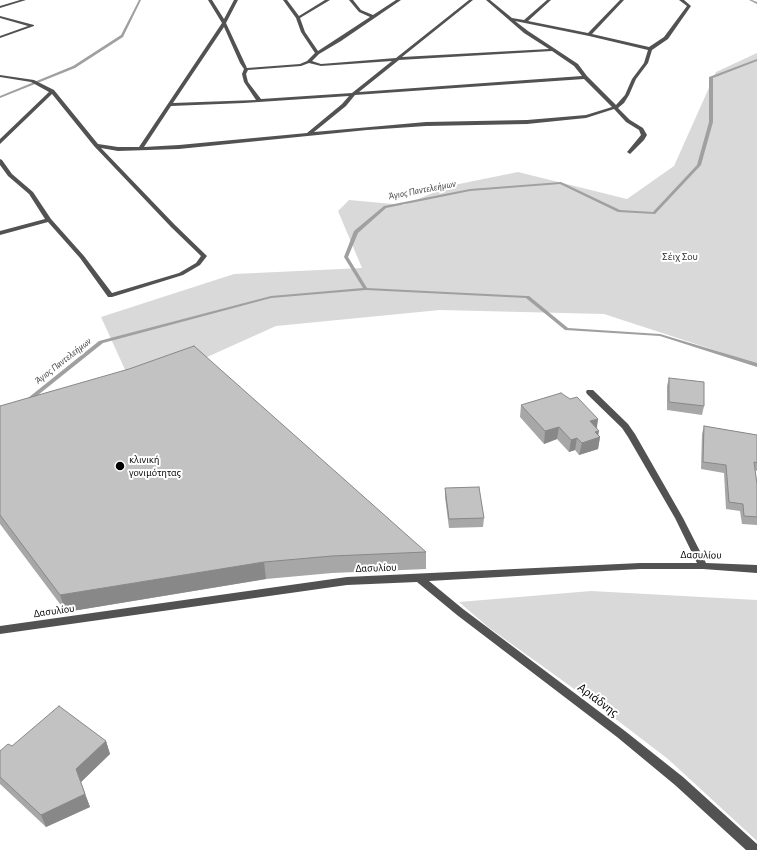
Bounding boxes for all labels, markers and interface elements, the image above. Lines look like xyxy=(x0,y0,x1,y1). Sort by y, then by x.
water label: Άγιος Παντελεήμων xyxy=(387,178,457,202)
park label: Σέιχ Σου xyxy=(662,250,698,264)
water label: Άγιος Παντελεήμων xyxy=(32,335,94,387)
place label: κλινική γονιμότητας xyxy=(129,453,181,479)
marker: κλινική γονιμότητας xyxy=(114,460,126,472)
street label: Δασυλίου xyxy=(680,548,722,562)
street label: Δασυλίου xyxy=(355,561,397,575)
street label: Δασυλίου xyxy=(33,602,75,620)
street label: Αριάδνης xyxy=(574,680,622,720)

